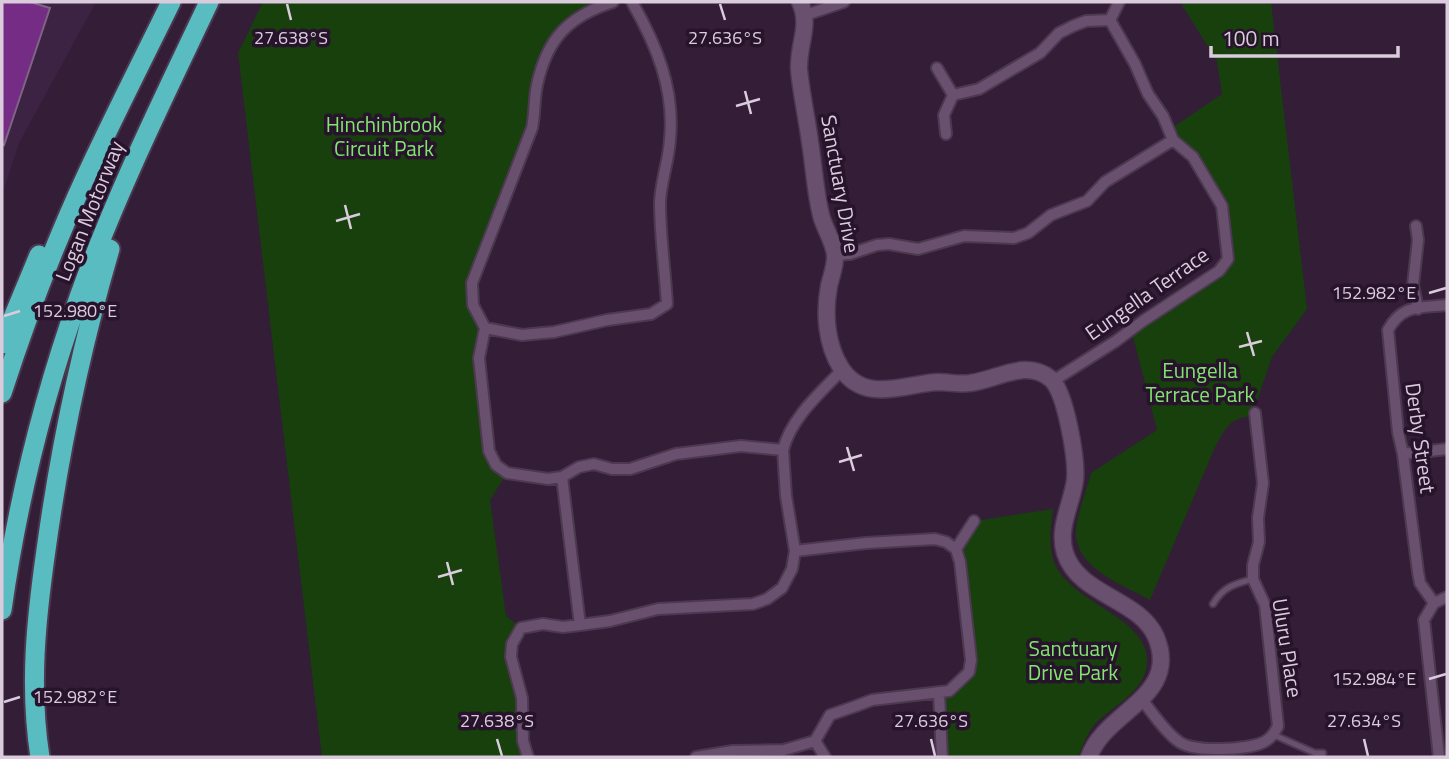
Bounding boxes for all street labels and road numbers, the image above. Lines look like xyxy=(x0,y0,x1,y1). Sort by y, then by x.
street label: Sanctuary Drive xyxy=(813,112,869,255)
street label: Logan Motorway xyxy=(46,136,132,286)
street label: Eungella Terrace xyxy=(1078,239,1215,348)
street label: Derby Street xyxy=(1397,381,1445,496)
street label: Uluru Place xyxy=(1264,596,1312,700)

